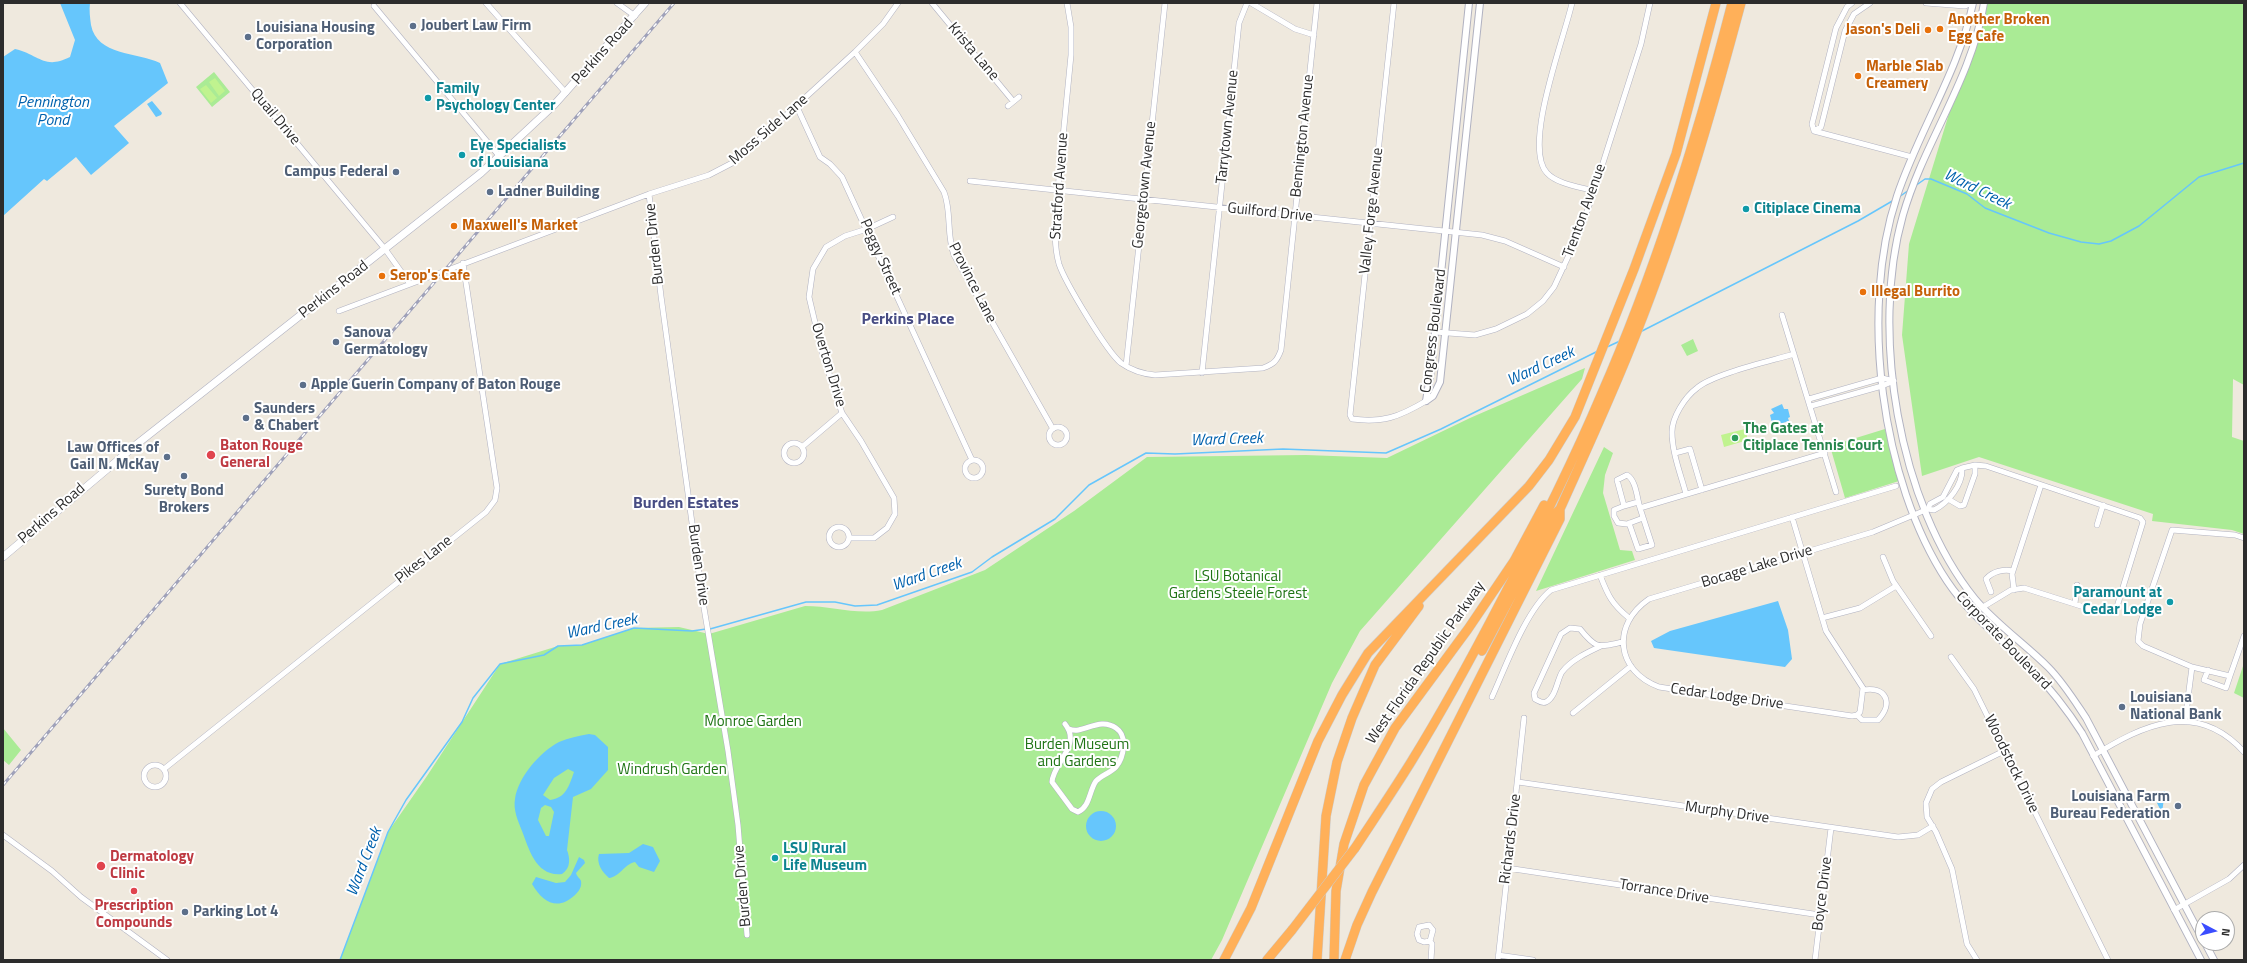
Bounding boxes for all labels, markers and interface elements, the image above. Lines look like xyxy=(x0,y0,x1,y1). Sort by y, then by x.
place label: Another Broken Egg Cafe xyxy=(1948,11,2050,46)
street label: Perkins Road xyxy=(569,15,637,89)
place label: Joubert Law Firm xyxy=(421,17,531,35)
place label: Louisiana Housing Corporation xyxy=(256,19,375,54)
street label: Krista Lane xyxy=(943,19,1003,85)
marker: Joubert Law Firm xyxy=(408,21,418,31)
place label: Jason's Deli xyxy=(1845,21,1920,39)
marker: Another Broken Egg Cafe xyxy=(1935,24,1945,34)
marker: Jason's Deli xyxy=(1923,25,1933,35)
marker: Louisiana Housing Corporation xyxy=(243,32,253,42)
place label: Marble Slab Creamery xyxy=(1866,58,1943,93)
street label: Tarrytown Avenue xyxy=(1213,69,1243,185)
marker: Marble Slab Creamery xyxy=(1853,71,1863,81)
street label: Bennington Avenue xyxy=(1288,74,1318,198)
place label: Family Psychology Center xyxy=(436,80,556,115)
street label: Quail Drive xyxy=(246,85,304,149)
street label: Moss Side Lane xyxy=(726,91,812,169)
water label: Pennington Pond xyxy=(17,93,89,131)
marker: Family Psychology Center xyxy=(423,93,433,103)
street label: Georgetown Avenue xyxy=(1129,120,1161,250)
street label: Stratford Avenue xyxy=(1047,132,1073,240)
place label: Eye Specialists of Louisiana xyxy=(470,137,566,172)
street label: Valley Forge Avenue xyxy=(1356,147,1388,275)
marker: Eye Specialists of Louisiana xyxy=(457,150,467,160)
street label: Trenton Avenue xyxy=(1560,162,1610,260)
place label: Campus Federal xyxy=(284,163,388,181)
water label: Ward Creek xyxy=(1940,166,2014,214)
marker: Campus Federal xyxy=(391,167,401,177)
place label: Ladner Building xyxy=(498,183,600,201)
marker: Ladner Building xyxy=(485,187,495,197)
street label: Guilford Drive xyxy=(1226,200,1314,226)
place label: Citiplace Cinema xyxy=(1754,200,1861,218)
street label: Burden Drive xyxy=(642,202,668,286)
marker: Citiplace Cinema xyxy=(1741,204,1751,214)
street label: Peggy Street xyxy=(855,216,905,298)
place label: Maxwell's Market xyxy=(462,217,578,235)
marker: Maxwell's Market xyxy=(449,221,459,231)
street label: Province Lane xyxy=(944,240,1000,326)
street label: Perkins Road xyxy=(296,257,372,323)
place label: Serop's Cafe xyxy=(390,267,470,285)
street label: Congress Boulevard xyxy=(1417,268,1451,394)
marker: Serop's Cafe xyxy=(377,271,387,281)
place label: Illegal Burrito xyxy=(1871,283,1960,301)
marker: Illegal Burrito xyxy=(1858,287,1868,297)
district label: Perkins Place xyxy=(862,310,954,330)
street label: Overton Drive xyxy=(807,321,849,409)
place label: Sanova Germatology xyxy=(344,324,428,359)
marker: Sanova Germatology xyxy=(331,337,341,347)
water label: Ward Creek xyxy=(1504,343,1578,391)
place label: Apple Guerin Company of Baton Rouge xyxy=(311,376,561,394)
marker: Apple Guerin Company of Baton Rouge xyxy=(298,380,308,390)
place label: Saunders & Chabert xyxy=(254,400,319,435)
marker: Saunders & Chabert xyxy=(241,413,251,423)
place label: The Gates at Citiplace Tennis Court xyxy=(1743,420,1882,455)
water label: Ward Creek xyxy=(1191,429,1263,451)
marker: The Gates at Citiplace Tennis Court xyxy=(1730,433,1740,443)
place label: Baton Rouge General xyxy=(220,437,303,472)
place label: Law Offices of Gail N. McKay xyxy=(67,439,159,474)
marker: Baton Rouge General xyxy=(205,449,217,461)
marker: Law Offices of Gail N. McKay xyxy=(162,452,172,462)
marker: Surety Bond Brokers xyxy=(179,471,189,481)
street label: Perkins Road xyxy=(15,480,89,548)
place label: Surety Bond Brokers xyxy=(144,482,224,517)
district label: Burden Estates xyxy=(633,494,739,514)
street label: Burden Drive xyxy=(683,523,713,607)
street label: Pikes Lane xyxy=(392,532,456,588)
street label: Bocage Lake Drive xyxy=(1699,542,1815,592)
water label: Ward Creek xyxy=(890,554,964,596)
park label: LSU Botanical Gardens Steele Forest xyxy=(1169,568,1307,603)
street label: West Florida Republic Parkway xyxy=(1363,578,1489,748)
place label: Paramount at Cedar Lodge xyxy=(2073,584,2162,619)
street label: Corporate Boulevard xyxy=(1952,588,2054,694)
marker: Paramount at Cedar Lodge xyxy=(2165,597,2175,607)
water label: Ward Creek xyxy=(565,610,639,644)
street label: Cedar Lodge Drive xyxy=(1669,680,1785,714)
place label: Louisiana National Bank xyxy=(2130,689,2221,724)
marker: Louisiana National Bank xyxy=(2117,702,2127,712)
street label: Woodstock Drive xyxy=(1980,712,2042,816)
park label: Monroe Garden xyxy=(704,713,802,731)
park label: Burden Museum and Gardens xyxy=(1025,736,1129,771)
park label: Windrush Garden xyxy=(617,761,727,779)
place label: Louisiana Farm Bureau Federation xyxy=(2050,788,2170,823)
street label: Richards Drive xyxy=(1497,793,1525,885)
street label: Murphy Drive xyxy=(1684,798,1770,828)
marker: Louisiana Farm Bureau Federation xyxy=(2173,801,2183,811)
water label: Ward Creek xyxy=(343,825,387,899)
place label: LSU Rural Life Museum xyxy=(783,840,867,875)
street label: Burden Drive xyxy=(730,844,756,928)
place label: Dermatology Clinic xyxy=(110,848,194,883)
marker: LSU Rural Life Museum xyxy=(770,853,780,863)
street label: Boyce Drive xyxy=(1810,856,1836,932)
marker: Dermatology Clinic xyxy=(95,860,107,872)
street label: Torrance Drive xyxy=(1618,876,1710,908)
marker: Prescription Compounds xyxy=(129,886,139,896)
place label: Prescription Compounds xyxy=(94,897,174,932)
place label: Parking Lot 4 xyxy=(193,903,278,921)
marker: Parking Lot 4 xyxy=(180,907,190,917)
north arrow xyxy=(2195,911,2235,951)
text: N xyxy=(2218,928,2234,937)

